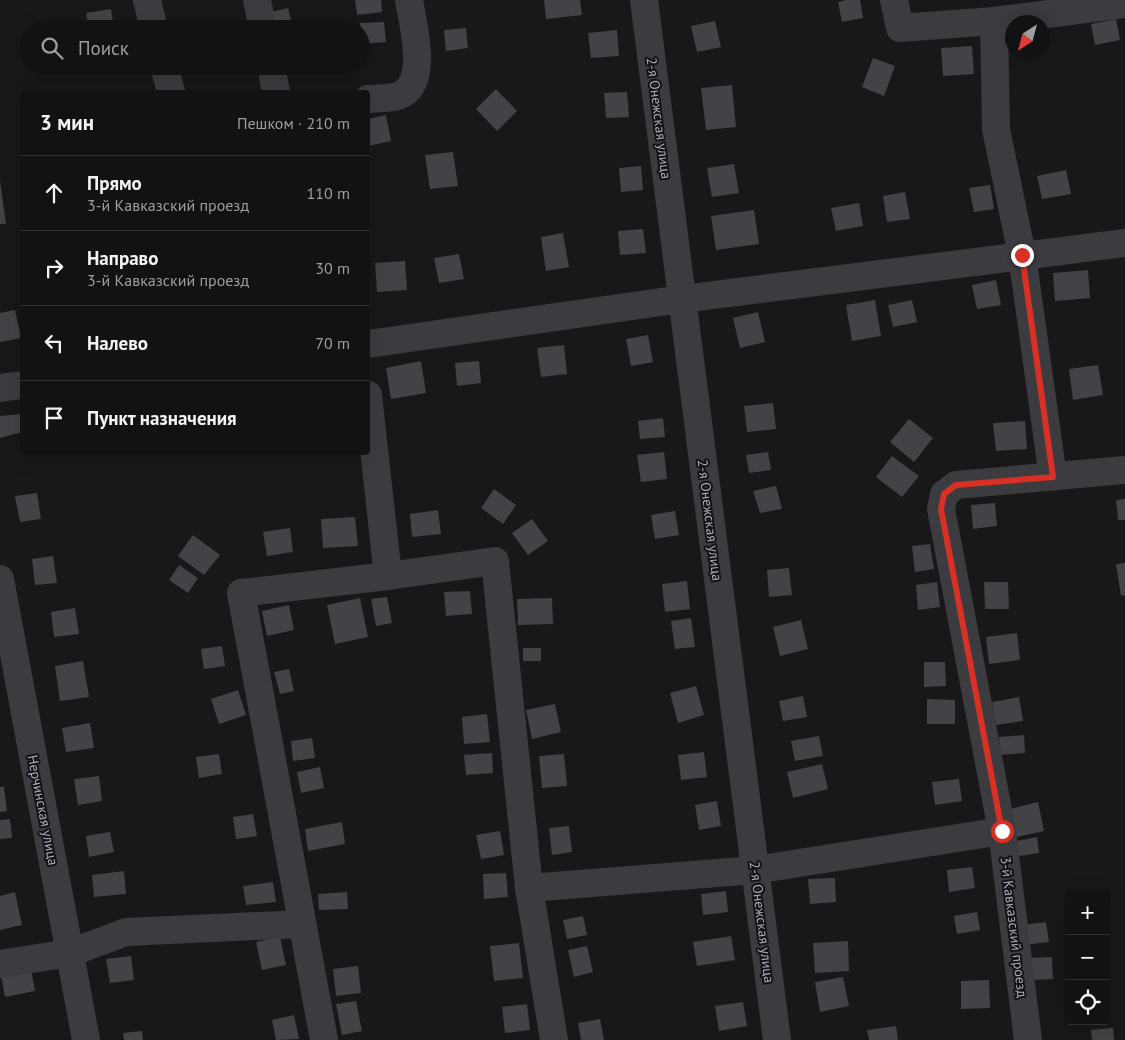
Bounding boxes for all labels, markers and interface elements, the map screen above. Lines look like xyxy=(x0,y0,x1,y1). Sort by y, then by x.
north arrow xyxy=(1005,15,1050,60)
search box xyxy=(20,20,370,75)
icon: search xyxy=(38,34,66,62)
text: Поиск xyxy=(78,36,129,60)
street label: 2-я Онежская улица xyxy=(643,56,675,180)
text: 3 мин xyxy=(40,109,94,136)
text: Пешком · 210 m xyxy=(237,113,350,133)
text: Прямо xyxy=(87,171,142,195)
icon: ahead xyxy=(40,179,68,207)
text: 110 m xyxy=(307,183,350,203)
text: 3-й Кавказский проезд xyxy=(87,195,249,215)
route end xyxy=(1011,244,1034,267)
text: Направо xyxy=(87,246,158,270)
icon: right xyxy=(40,254,68,282)
text: 30 m xyxy=(315,258,350,278)
text: 3-й Кавказский проезд xyxy=(87,270,249,290)
icon: left xyxy=(40,329,68,357)
text: Налево xyxy=(87,331,148,355)
text: 70 m xyxy=(315,333,350,353)
icon: arrive xyxy=(40,404,68,432)
text: Пункт назначения xyxy=(87,406,237,430)
street label: 2-я Онежская улица xyxy=(694,458,726,582)
street label: Нерчинская улица xyxy=(23,753,63,867)
route start xyxy=(991,820,1014,843)
street label: 3-й Кавказский проезд xyxy=(996,856,1032,999)
street label: 2-я Онежская улица xyxy=(746,860,778,984)
map controls xyxy=(1065,890,1110,1025)
button: + xyxy=(1065,890,1110,935)
button: − xyxy=(1065,935,1110,980)
button: locate xyxy=(1065,980,1110,1025)

